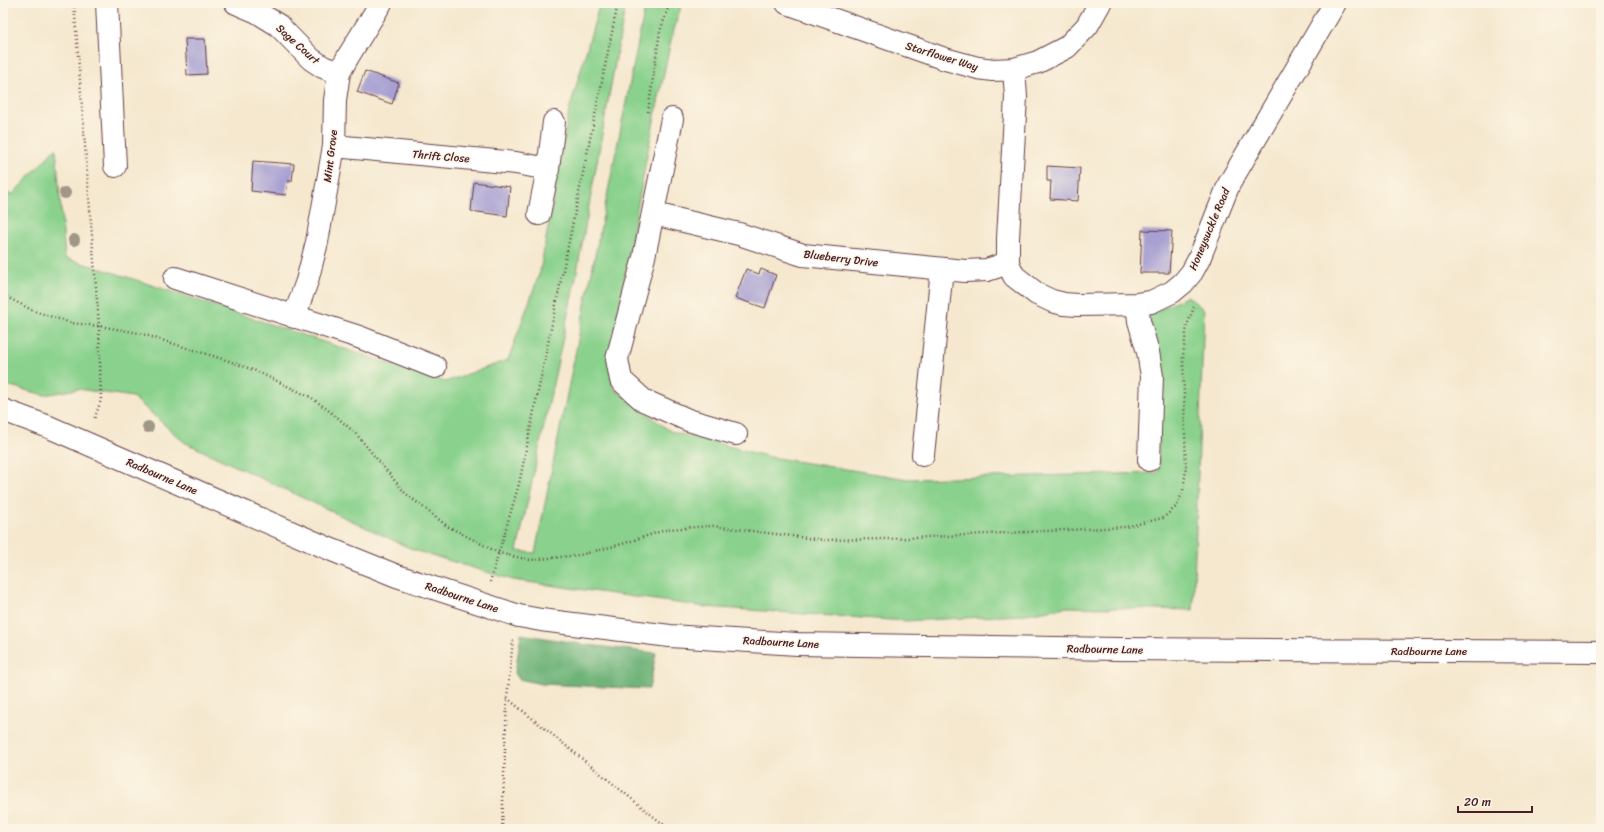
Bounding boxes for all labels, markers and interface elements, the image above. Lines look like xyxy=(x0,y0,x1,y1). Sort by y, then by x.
street label: Sage Court xyxy=(271,19,324,70)
street label: Starflower Way xyxy=(903,36,981,77)
street label: Mint Grove xyxy=(318,128,343,184)
street label: Thrift Close xyxy=(411,145,471,169)
street label: Honeysuckle Road xyxy=(1184,184,1236,273)
street label: Blueberry Drive xyxy=(802,244,880,273)
street label: Radbourne Lane xyxy=(123,453,201,500)
street label: Radbourne Lane xyxy=(423,577,502,618)
street label: Radbourne Lane xyxy=(742,631,820,654)
street label: Radbourne Lane xyxy=(1067,639,1144,660)
street label: Radbourne Lane xyxy=(1391,642,1468,661)
scale bar xyxy=(1458,788,1532,814)
text: 20 m xyxy=(1464,791,1491,813)

